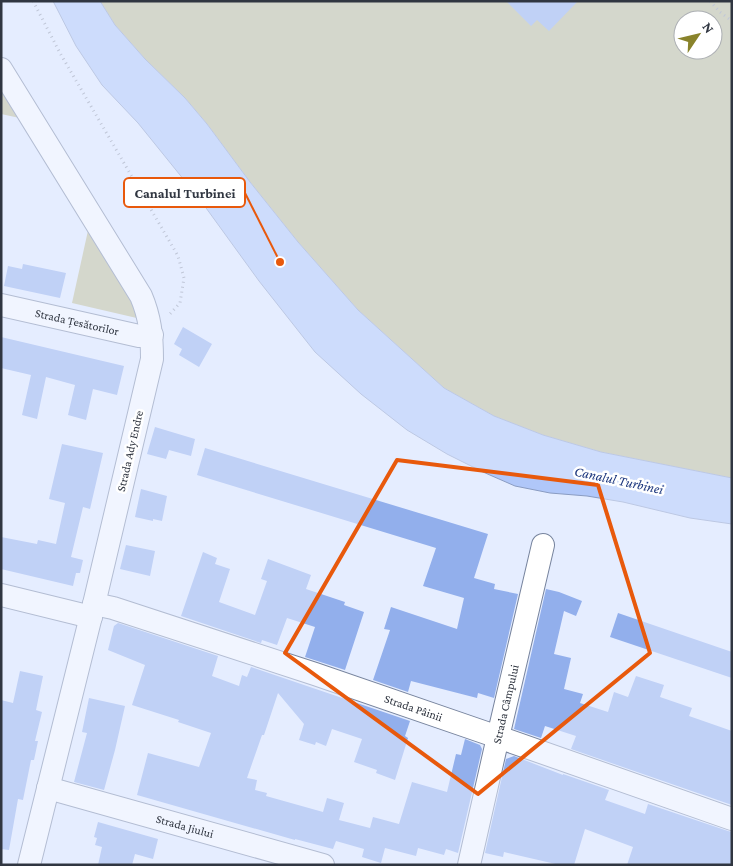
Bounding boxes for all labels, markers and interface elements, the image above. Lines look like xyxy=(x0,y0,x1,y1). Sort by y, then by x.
north arrow xyxy=(673,10,723,60)
text: N xyxy=(699,19,718,36)
callout: Canalul Turbinei xyxy=(124,178,245,207)
text: Canalul Turbinei xyxy=(135,185,235,201)
street label: Strada Țesătorilor xyxy=(34,306,121,338)
street label: Strada Ady Endre xyxy=(114,409,146,493)
water label: Canalul Turbinei xyxy=(573,463,665,497)
street label: Strada Câmpului xyxy=(490,663,522,745)
street label: Strada Pâinii xyxy=(382,691,444,724)
street label: Strada Jiului xyxy=(154,812,215,841)

